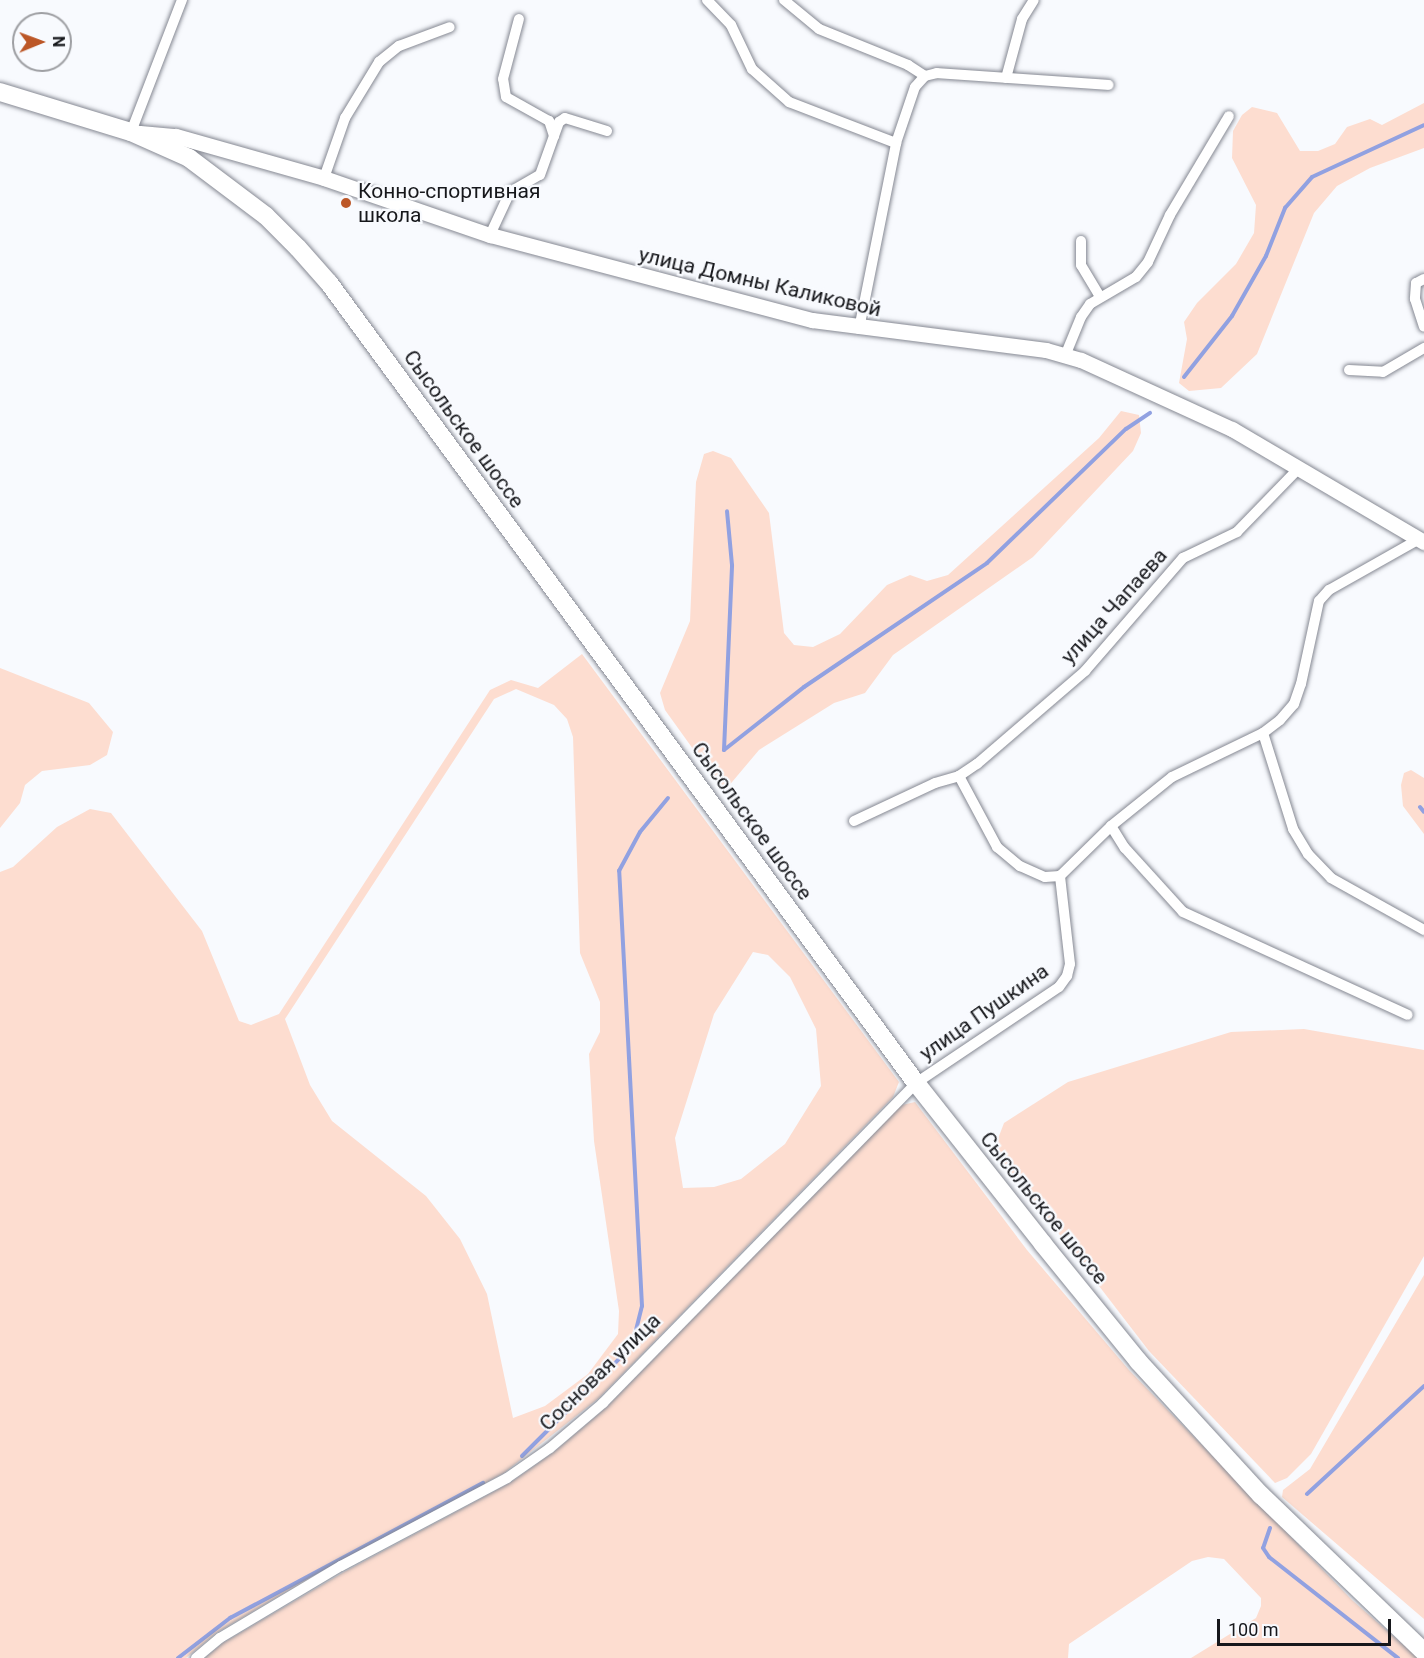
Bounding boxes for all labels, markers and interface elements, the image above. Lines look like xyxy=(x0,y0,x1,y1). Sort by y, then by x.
north arrow xyxy=(12,12,72,72)
text: N xyxy=(49,36,68,48)
place label: Конно-спортивная школа xyxy=(358,178,541,228)
marker: Конно-спортивная школа xyxy=(339,196,353,210)
street label: улица Домны Каликовой xyxy=(636,242,884,322)
street label: Сысольское шоссе xyxy=(398,345,530,513)
street label: улица Чапаева xyxy=(1056,543,1172,669)
street label: Сысольское шоссе xyxy=(686,737,818,905)
street label: улица Пушкина xyxy=(915,958,1053,1066)
street label: Сысольское шоссе xyxy=(975,1127,1113,1289)
street label: Сосновая улица xyxy=(534,1308,666,1436)
scale bar xyxy=(1220,1607,1394,1645)
text: 100 m xyxy=(1228,1619,1279,1640)

